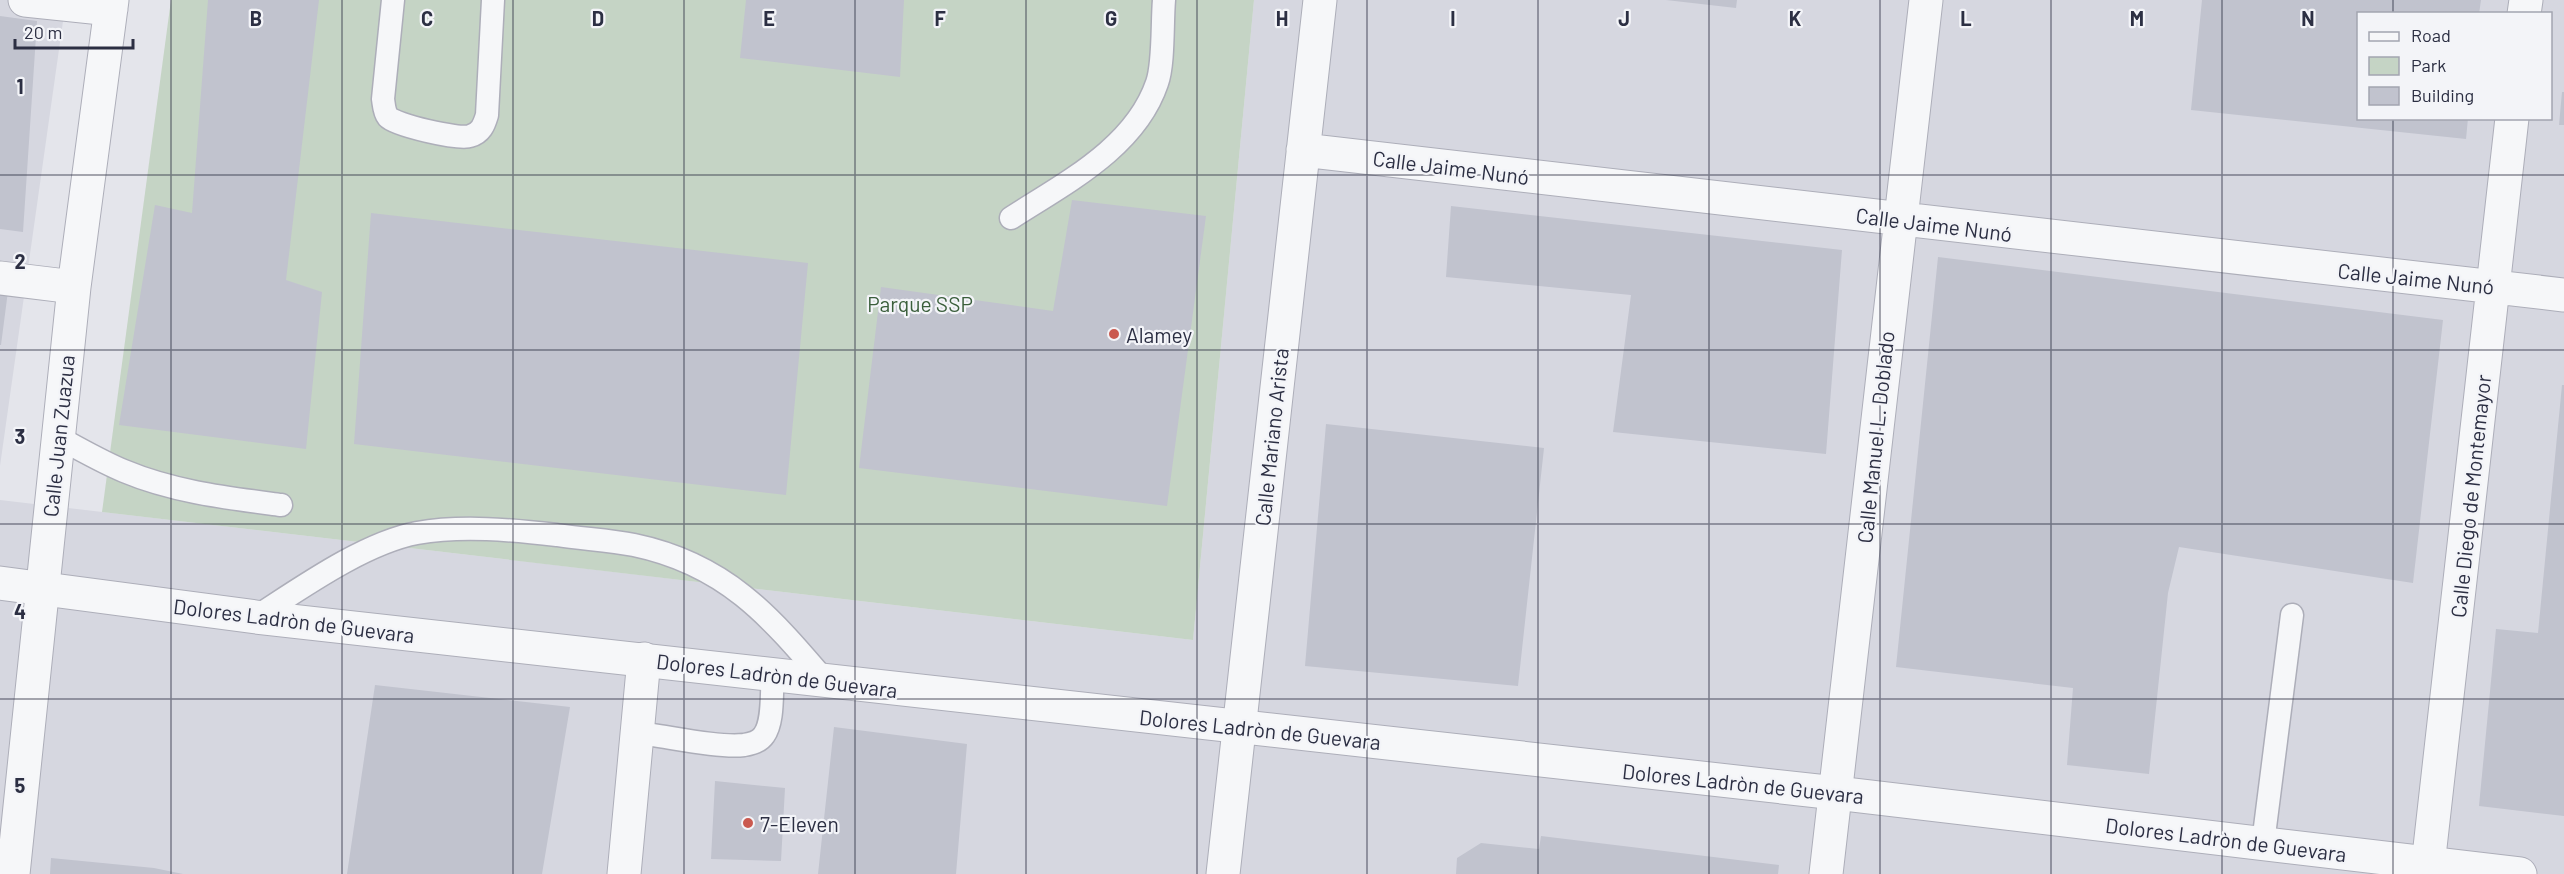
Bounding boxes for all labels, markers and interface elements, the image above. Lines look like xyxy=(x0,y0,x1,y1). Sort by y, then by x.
text: B xyxy=(250,6,262,30)
text: C xyxy=(421,6,433,30)
text: D xyxy=(592,6,604,30)
text: E xyxy=(763,6,775,30)
text: F xyxy=(934,6,946,30)
text: G xyxy=(1105,6,1117,30)
text: H xyxy=(1276,6,1288,30)
text: I xyxy=(1450,6,1456,30)
text: J xyxy=(1618,6,1630,30)
text: K xyxy=(1789,6,1802,30)
text: L xyxy=(1960,6,1972,30)
text: M xyxy=(2130,6,2144,30)
text: N xyxy=(2301,6,2315,30)
scale bar xyxy=(15,12,134,50)
legend xyxy=(2357,12,2552,120)
text: 20 m xyxy=(24,21,62,43)
text: Road xyxy=(2411,24,2451,46)
text: Park xyxy=(2411,54,2446,76)
text: 1 xyxy=(16,74,24,98)
text: Building xyxy=(2411,84,2474,106)
street label: Calle Jaime Nunó xyxy=(1372,145,1530,189)
street label: Calle Jaime Nunó xyxy=(1855,202,2013,246)
text: 2 xyxy=(14,249,26,273)
street label: Calle Jaime Nunó xyxy=(2337,257,2495,299)
park label: Parque SSP xyxy=(867,291,973,316)
place label: Alamey xyxy=(1126,322,1192,347)
marker: Alamey xyxy=(1107,327,1121,341)
street label: Calle Manuel L. Doblado xyxy=(1851,330,1899,544)
street label: Calle Mariano Arista xyxy=(1249,347,1293,527)
street label: Calle Juan Zuazua xyxy=(37,354,79,518)
street label: Calle Diego de Montemayor xyxy=(2445,373,2495,619)
text: 3 xyxy=(15,424,25,448)
street label: Dolores Ladròn de Guevara xyxy=(172,593,416,647)
text: 4 xyxy=(14,599,26,623)
street label: Dolores Ladròn de Guevara xyxy=(655,648,899,702)
street label: Dolores Ladròn de Guevara xyxy=(1138,704,1382,754)
street label: Dolores Ladròn de Guevara xyxy=(1621,758,1865,808)
text: 5 xyxy=(15,773,26,797)
place label: 7-Eleven xyxy=(760,811,839,836)
street label: Dolores Ladròn de Guevara xyxy=(2104,812,2348,866)
marker: 7-Eleven xyxy=(741,816,755,830)

